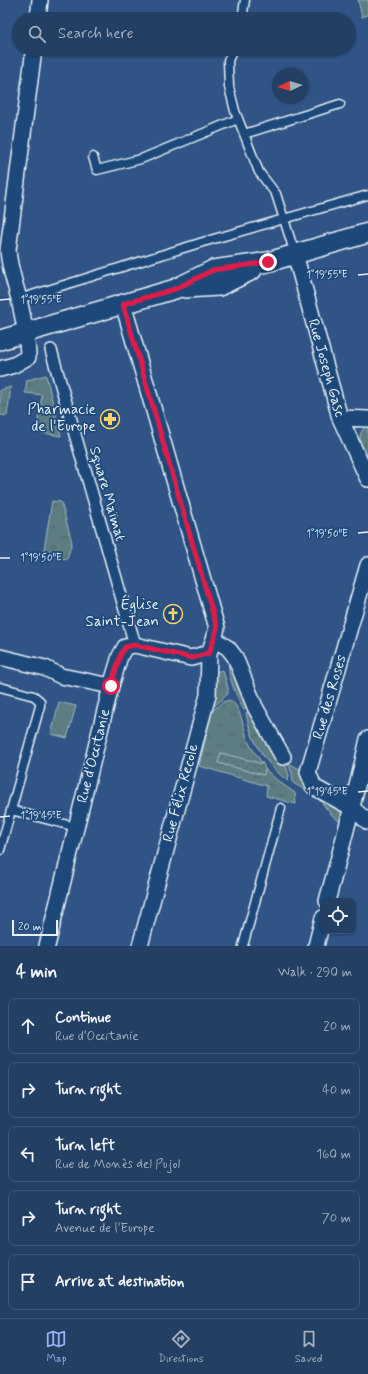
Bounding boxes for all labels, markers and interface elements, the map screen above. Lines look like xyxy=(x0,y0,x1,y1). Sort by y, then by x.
search box xyxy=(12,12,356,56)
icon: search xyxy=(26,23,48,45)
text: Search here xyxy=(58,24,134,44)
north arrow xyxy=(272,68,308,104)
route end xyxy=(259,253,277,271)
text: 1°19'55"E xyxy=(306,268,348,282)
text: 1°19'55"E xyxy=(20,293,62,307)
street label: Rue Joseph Gasc xyxy=(302,317,350,419)
place label: Pharmacie de l'Europe xyxy=(27,400,96,437)
pharmacy icon: Pharmacie de l'Europe xyxy=(99,408,121,430)
street label: Square Maïmat xyxy=(84,444,130,544)
text: 1°19'50"E xyxy=(306,527,348,541)
text: 1°19'50"E xyxy=(20,551,62,565)
place label: Église Saint-Jean xyxy=(86,594,159,632)
church icon: Église Saint-Jean xyxy=(162,603,184,625)
street label: Rue des Roses xyxy=(308,652,352,742)
route start xyxy=(102,677,120,695)
street label: Rue d'Occitanie xyxy=(73,707,115,805)
street label: Rue Félix Recole xyxy=(158,742,204,844)
text: 1°19'45"E xyxy=(306,785,348,799)
text: 1°19'45"E xyxy=(20,809,62,823)
map controls xyxy=(320,898,356,934)
button: locate xyxy=(320,898,356,934)
scale bar xyxy=(12,918,58,937)
text: 20 m xyxy=(18,920,41,934)
text: 4 min xyxy=(16,961,57,983)
text: Walk · 290 m xyxy=(278,964,352,981)
text: Continue xyxy=(55,1008,111,1028)
icon: ahead xyxy=(17,1015,39,1037)
text: 20 m xyxy=(323,1018,351,1035)
text: Rue d'Occitanie xyxy=(55,1028,139,1045)
icon: right xyxy=(17,1079,39,1101)
text: Turn right xyxy=(55,1080,122,1100)
text: 40 m xyxy=(322,1082,351,1099)
text: Turn left xyxy=(55,1136,115,1156)
icon: left xyxy=(17,1143,39,1165)
text: 160 m xyxy=(316,1146,351,1163)
text: Rue de Monès del Pujol xyxy=(55,1156,180,1173)
text: Turn right xyxy=(55,1200,122,1220)
icon: right xyxy=(17,1207,39,1229)
text: 70 m xyxy=(322,1210,351,1227)
text: Avenue de l'Europe xyxy=(55,1220,155,1237)
icon: arrive xyxy=(17,1271,39,1293)
text: Arrive at destination xyxy=(55,1272,184,1292)
tab: Map xyxy=(45,1328,67,1366)
tab: Directions xyxy=(158,1328,204,1366)
tab: Saved xyxy=(295,1328,322,1366)

